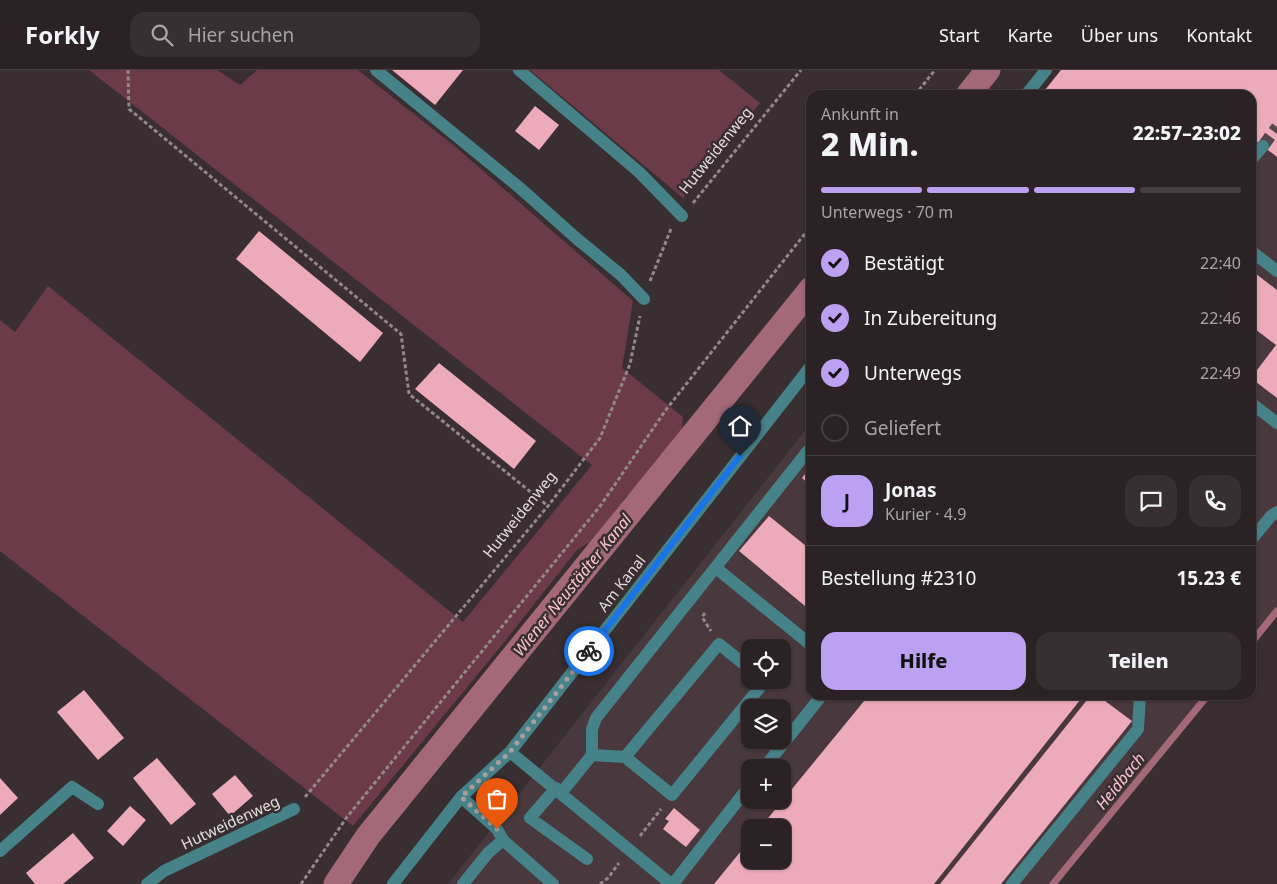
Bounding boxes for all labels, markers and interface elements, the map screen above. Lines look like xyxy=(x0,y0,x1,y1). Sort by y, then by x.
search box xyxy=(130,12,480,57)
text: Forkly xyxy=(25,18,100,51)
icon: search xyxy=(148,21,176,49)
text: Hier suchen xyxy=(188,22,294,48)
text: Start xyxy=(939,23,979,47)
text: Karte xyxy=(1007,23,1053,47)
text: Über uns xyxy=(1081,23,1158,47)
text: Kontakt xyxy=(1186,23,1252,47)
street label: Hutweidenweg xyxy=(674,102,756,198)
text: Ankunft in xyxy=(821,103,899,125)
text: 22:57–23:02 xyxy=(1133,120,1241,146)
text: 2 Min. xyxy=(821,122,919,165)
text: Unterwegs · 70 m xyxy=(821,201,953,223)
icon: check xyxy=(821,249,849,277)
text: Bestätigt xyxy=(864,250,944,276)
text: 22:40 xyxy=(1200,252,1241,274)
icon: check xyxy=(821,304,849,332)
text: In Zubereitung xyxy=(864,305,997,331)
text: 22:46 xyxy=(1200,307,1241,329)
icon: check xyxy=(821,359,849,387)
text: Unterwegs xyxy=(864,360,962,386)
text: 22:49 xyxy=(1200,362,1241,384)
pin xyxy=(719,405,761,456)
icon: home xyxy=(726,412,754,440)
text: Geliefert xyxy=(864,415,941,441)
street label: Hutweidenweg xyxy=(478,466,560,562)
button: chat xyxy=(1125,475,1177,527)
button: phone xyxy=(1189,475,1241,527)
text: Jonas xyxy=(885,477,936,503)
text: J xyxy=(844,488,850,514)
text: Kurier · 4.9 xyxy=(885,503,966,525)
water label: Wiener Neustädter Kanal xyxy=(508,509,637,661)
street label: Am Kanal xyxy=(593,551,649,615)
text: Bestellung #2310 xyxy=(821,565,976,591)
text: 15.23 € xyxy=(1176,565,1241,591)
courier xyxy=(564,626,614,676)
button: Hilfe xyxy=(821,632,1026,690)
button: Teilen xyxy=(1036,632,1241,690)
icon: bike xyxy=(575,637,603,665)
map controls xyxy=(741,639,791,869)
button: locate xyxy=(741,639,791,689)
button: layers xyxy=(741,699,791,749)
water label: Heidbach xyxy=(1090,748,1150,814)
button: + xyxy=(741,759,791,809)
pin xyxy=(476,778,518,829)
icon: bag xyxy=(483,785,511,813)
street label: Hutweidenweg xyxy=(178,790,282,854)
button: − xyxy=(741,819,791,869)

